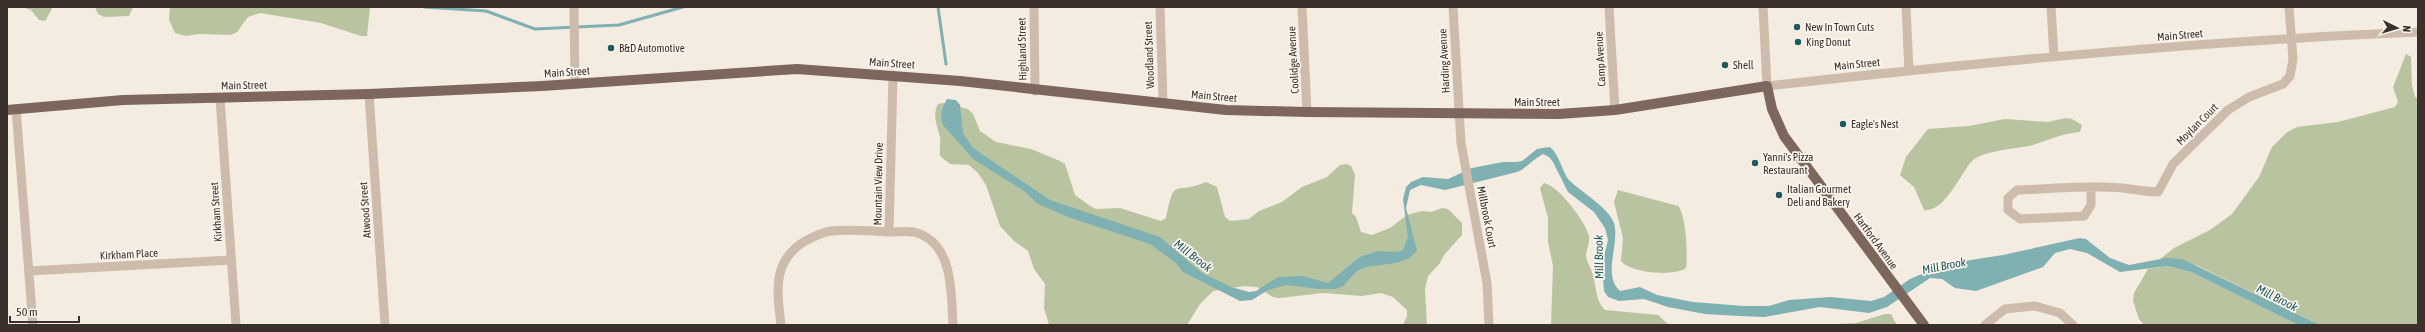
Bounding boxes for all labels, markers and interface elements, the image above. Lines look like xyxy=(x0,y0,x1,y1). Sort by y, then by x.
north arrow xyxy=(2377,8,2417,48)
street label: Highland Street xyxy=(1015,17,1029,81)
street label: Woodland Street xyxy=(1142,21,1156,89)
place label: New In Town Cuts xyxy=(1805,21,1874,33)
marker: New In Town Cuts xyxy=(1792,22,1802,32)
text: N xyxy=(2401,25,2413,33)
street label: Coolidge Avenue xyxy=(1285,26,1301,94)
street label: Main Street xyxy=(2157,27,2203,43)
street label: Harding Avenue xyxy=(1436,28,1452,94)
street label: Camp Avenue xyxy=(1593,31,1607,87)
place label: King Donut xyxy=(1806,36,1851,48)
marker: King Donut xyxy=(1793,37,1803,47)
place label: B&D Automotive xyxy=(619,42,685,54)
marker: B&D Automotive xyxy=(606,43,616,53)
street label: Main Street xyxy=(869,55,915,71)
street label: Main Street xyxy=(1833,56,1881,72)
place label: Shell xyxy=(1733,59,1754,71)
marker: Shell xyxy=(1720,60,1730,70)
street label: Main Street xyxy=(544,64,590,80)
street label: Main Street xyxy=(221,79,267,91)
street label: Main Street xyxy=(1191,88,1237,104)
street label: Main Street xyxy=(1514,96,1560,108)
street label: Moylan Court xyxy=(2174,101,2220,147)
place label: Eagle's Nest xyxy=(1851,118,1899,130)
marker: Eagle's Nest xyxy=(1838,119,1848,129)
street label: Mountain View Drive xyxy=(871,142,885,226)
place label: Yanni's Pizza Restaurant xyxy=(1763,151,1813,176)
marker: Yanni's Pizza Restaurant xyxy=(1750,158,1760,168)
street label: Kirkham Street xyxy=(208,182,224,242)
street label: Atwood Street xyxy=(357,182,373,238)
place label: Italian Gourmet Deli and Bakery xyxy=(1787,183,1851,208)
street label: Millbrook Court xyxy=(1475,185,1499,249)
marker: Italian Gourmet Deli and Bakery xyxy=(1774,190,1784,200)
street label: Hartford Avenue xyxy=(1852,211,1900,271)
water label: Mill Brook xyxy=(1592,234,1606,279)
water label: Mill Brook xyxy=(1171,237,1215,276)
street label: Kirkham Place xyxy=(100,246,158,262)
water label: Mill Brook xyxy=(1921,255,1968,277)
water label: Mill Brook xyxy=(2254,282,2301,315)
scale bar xyxy=(10,298,79,324)
text: 50 m xyxy=(16,305,38,319)

